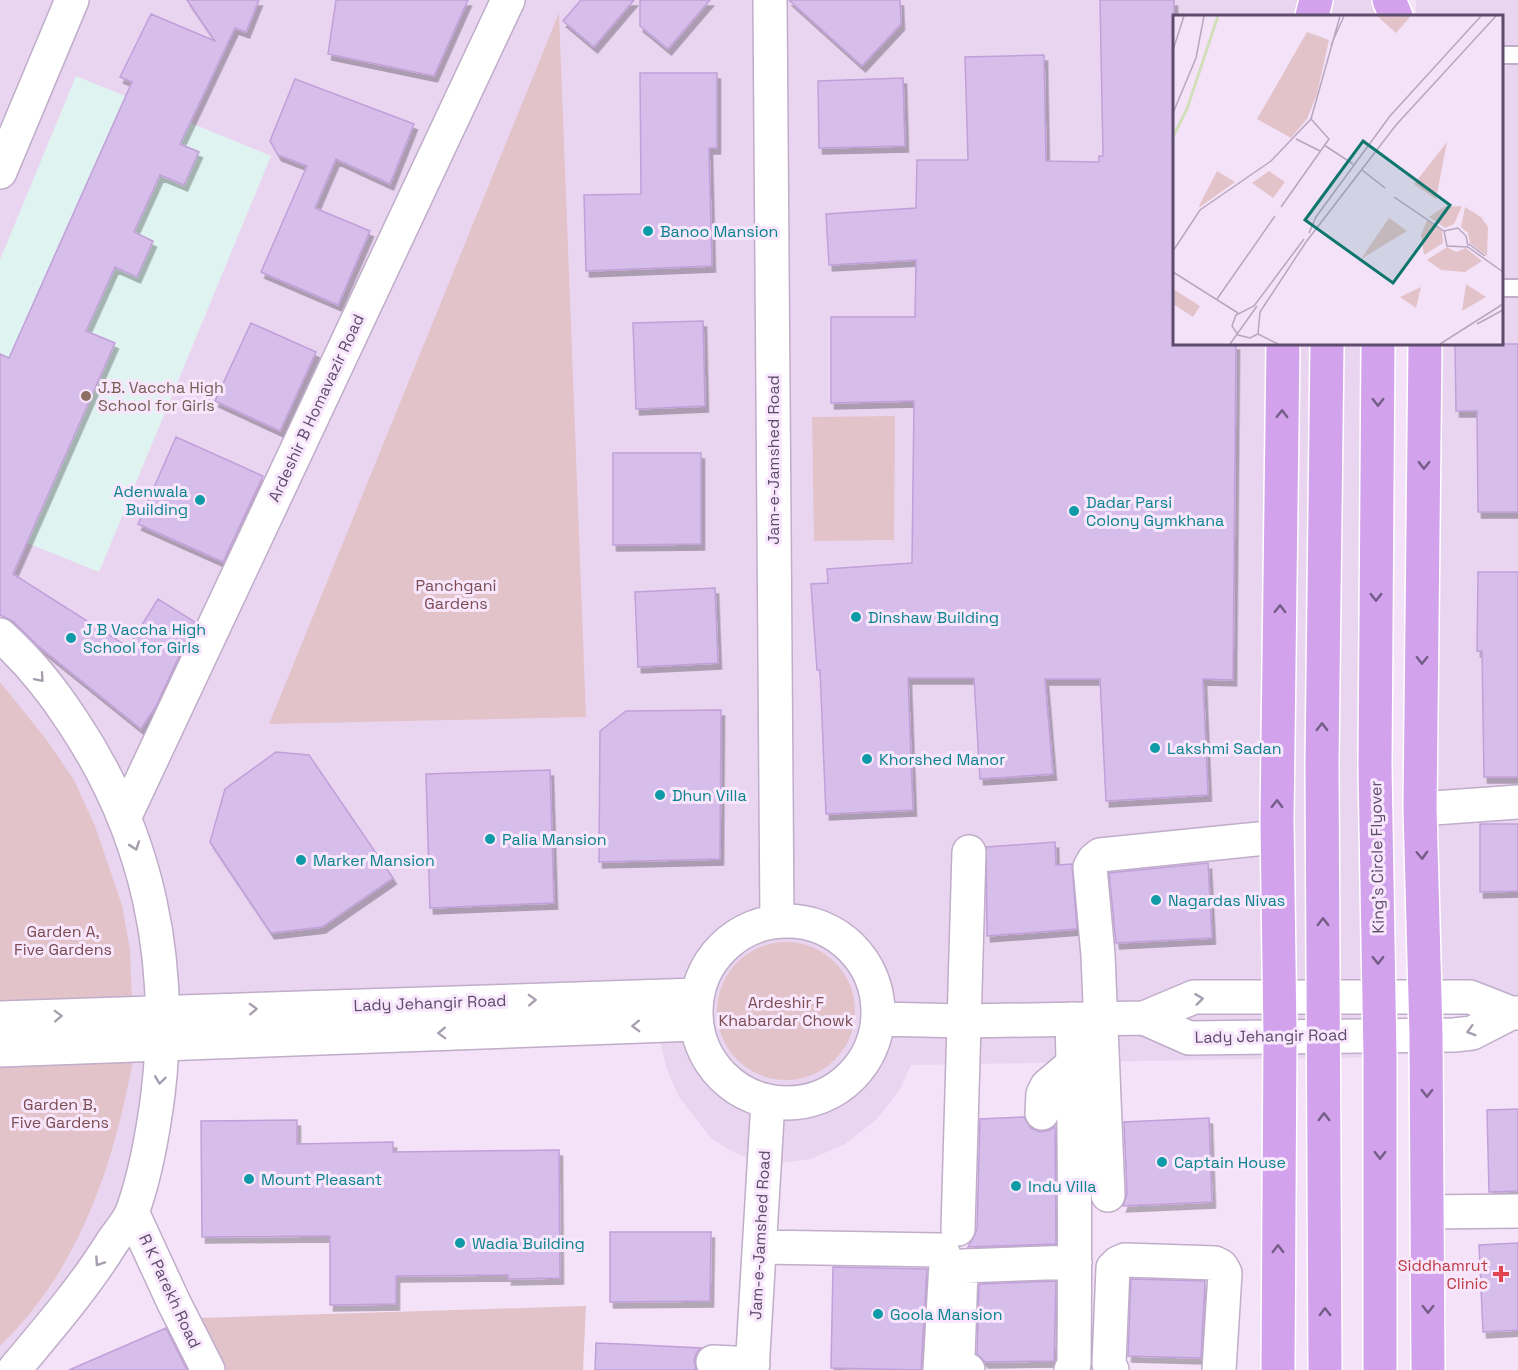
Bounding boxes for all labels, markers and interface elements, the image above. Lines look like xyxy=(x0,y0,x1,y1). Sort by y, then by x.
inset map xyxy=(1173,15,1503,345)
place label: Banoo Mansion xyxy=(660,221,778,242)
marker: Banoo Mansion xyxy=(641,224,655,238)
street label: Ardeshir B Homavazir Road xyxy=(263,311,369,505)
street label: Jam-e-Jamshed Road xyxy=(763,375,784,545)
place label: J.B. Vaccha High School for Girls xyxy=(98,377,224,416)
marker: J.B. Vaccha High School for Girls xyxy=(79,389,93,403)
one-way arrow xyxy=(1372,397,1384,406)
one-way arrow xyxy=(1276,409,1288,418)
one-way arrow xyxy=(1418,460,1430,469)
place label: Adenwala Building xyxy=(113,481,188,520)
place label: Dadar Parsi Colony Gymkhana xyxy=(1086,492,1224,531)
marker: Adenwala Building xyxy=(193,493,207,507)
marker: Dadar Parsi Colony Gymkhana xyxy=(1067,504,1081,518)
park label: Panchgani Gardens xyxy=(415,575,497,614)
one-way arrow xyxy=(1370,592,1382,601)
one-way arrow xyxy=(1274,604,1286,613)
place label: Dinshaw Building xyxy=(868,607,999,628)
marker: Dinshaw Building xyxy=(849,610,863,624)
place label: J B Vaccha High School for Girls xyxy=(83,619,206,658)
marker: J B Vaccha High School for Girls xyxy=(64,631,78,645)
one-way arrow xyxy=(1416,655,1428,664)
one-way arrow xyxy=(33,671,44,682)
one-way arrow xyxy=(1316,722,1328,731)
place label: Lakshmi Sadan xyxy=(1167,738,1281,759)
marker: Lakshmi Sadan xyxy=(1148,741,1162,755)
place label: Khorshed Manor xyxy=(879,749,1005,770)
marker: Khorshed Manor xyxy=(860,752,874,766)
street label: King's Circle Flyover xyxy=(1365,780,1389,934)
place label: Dhun Villa xyxy=(672,785,747,806)
marker: Dhun Villa xyxy=(653,788,667,802)
one-way arrow xyxy=(1271,799,1283,808)
place label: Palia Mansion xyxy=(502,829,607,850)
marker: Palia Mansion xyxy=(483,832,497,846)
one-way arrow xyxy=(128,841,141,851)
place label: Marker Mansion xyxy=(313,850,435,871)
one-way arrow xyxy=(1416,850,1428,859)
marker: Marker Mansion xyxy=(294,853,308,867)
place label: Nagardas Nivas xyxy=(1168,890,1285,911)
marker: Nagardas Nivas xyxy=(1149,893,1163,907)
one-way arrow xyxy=(1316,917,1329,926)
park label: Garden A, Five Gardens xyxy=(14,921,112,960)
one-way arrow xyxy=(1372,955,1385,964)
street label: Lady Jehangir Road xyxy=(353,990,507,1016)
park label: Ardeshir F Khabardar Chowk xyxy=(719,992,854,1031)
one-way arrow xyxy=(1194,993,1204,1005)
one-way arrow xyxy=(528,994,537,1007)
one-way arrow xyxy=(249,1002,258,1015)
one-way arrow xyxy=(54,1009,63,1022)
one-way arrow xyxy=(632,1020,641,1032)
street label: Lady Jehangir Road xyxy=(1194,1024,1348,1048)
one-way arrow xyxy=(1466,1024,1476,1037)
one-way arrow xyxy=(437,1026,446,1039)
one-way arrow xyxy=(154,1076,166,1085)
one-way arrow xyxy=(1421,1089,1433,1098)
park label: Garden B, Five Gardens xyxy=(11,1094,109,1133)
one-way arrow xyxy=(1318,1112,1330,1121)
street label: Jam-e-Jamshed Road xyxy=(745,1150,775,1320)
one-way arrow xyxy=(1374,1150,1386,1159)
place label: Captain House xyxy=(1174,1152,1286,1173)
marker: Captain House xyxy=(1155,1155,1169,1169)
place label: Mount Pleasant xyxy=(261,1169,382,1190)
marker: Mount Pleasant xyxy=(242,1172,256,1186)
place label: Indu Villa xyxy=(1028,1176,1097,1197)
marker: Indu Villa xyxy=(1009,1179,1023,1193)
street label: R K Parekh Road xyxy=(134,1230,206,1352)
place label: Wadia Building xyxy=(472,1233,585,1254)
marker: Wadia Building xyxy=(453,1236,467,1250)
one-way arrow xyxy=(1272,1244,1285,1253)
place label: Siddhamrut Clinic xyxy=(1398,1255,1488,1294)
one-way arrow xyxy=(96,1256,107,1267)
marker: Siddhamrut Clinic xyxy=(1492,1265,1510,1283)
place label: Goola Mansion xyxy=(890,1304,1002,1325)
one-way arrow xyxy=(1422,1305,1434,1314)
marker: Goola Mansion xyxy=(871,1307,885,1321)
one-way arrow xyxy=(1319,1307,1331,1316)

